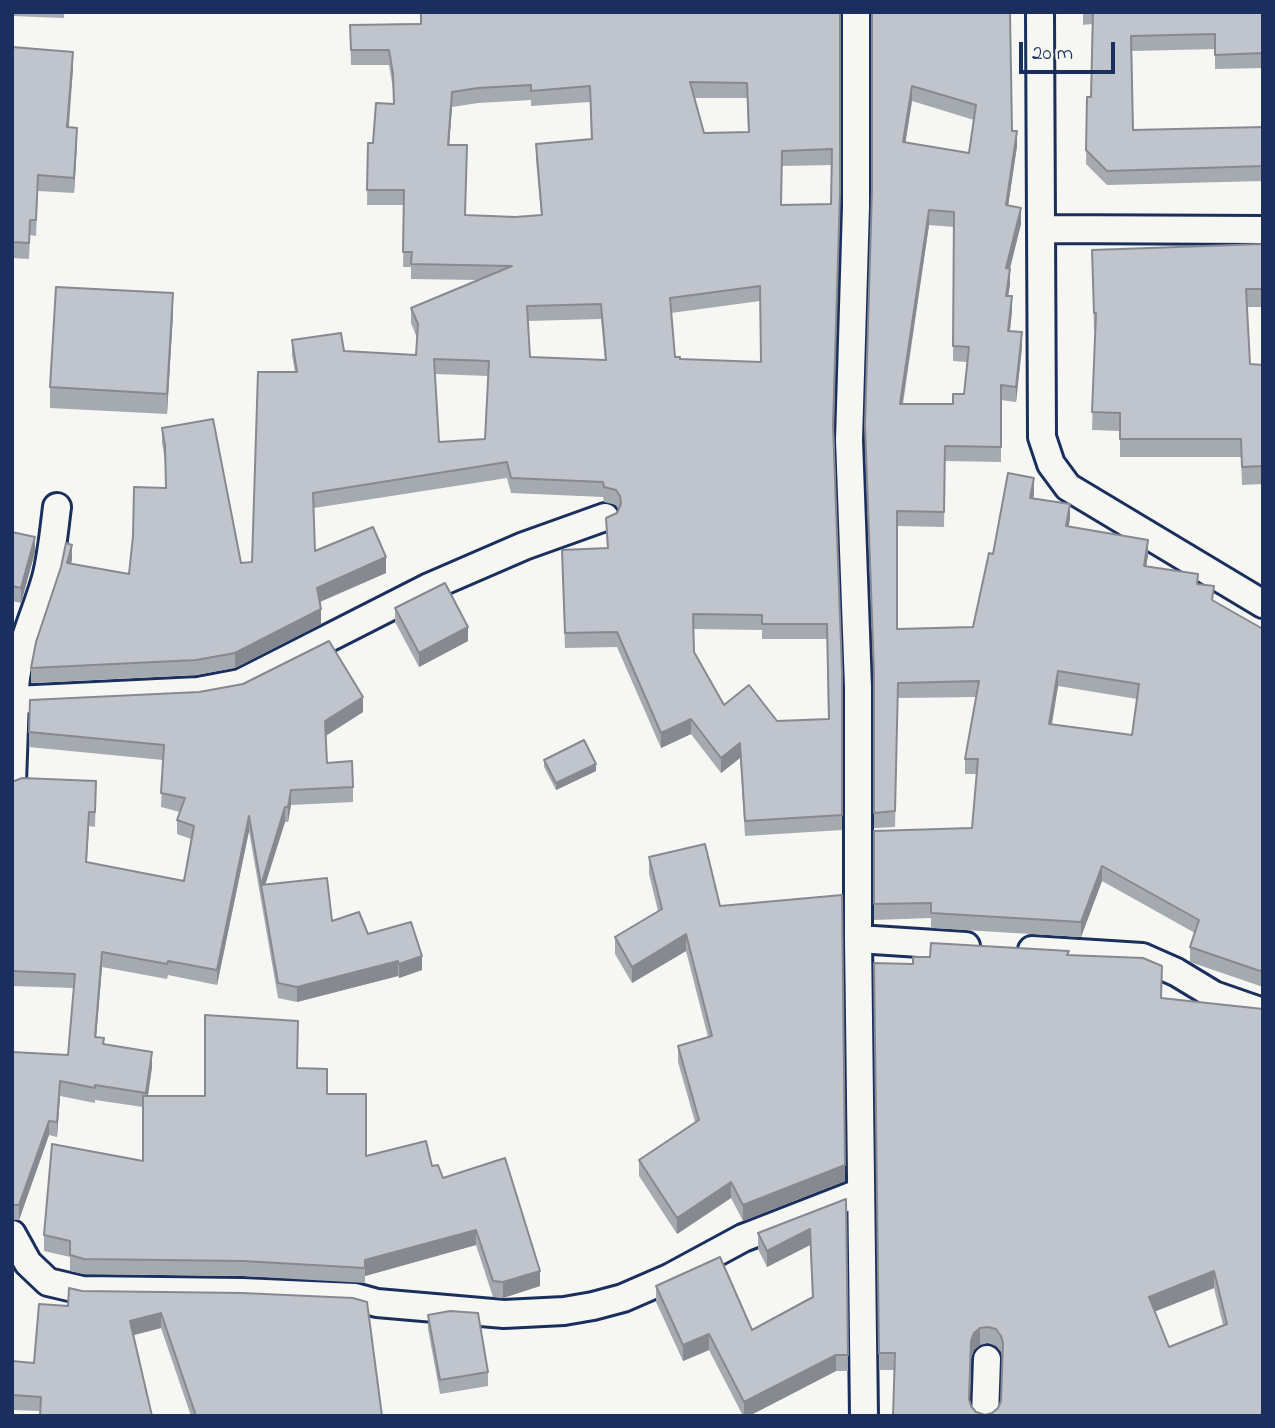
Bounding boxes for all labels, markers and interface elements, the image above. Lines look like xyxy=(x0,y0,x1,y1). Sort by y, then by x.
scale bar xyxy=(1023,28,1119,72)
text: 20 m xyxy=(1032,39,1073,69)

